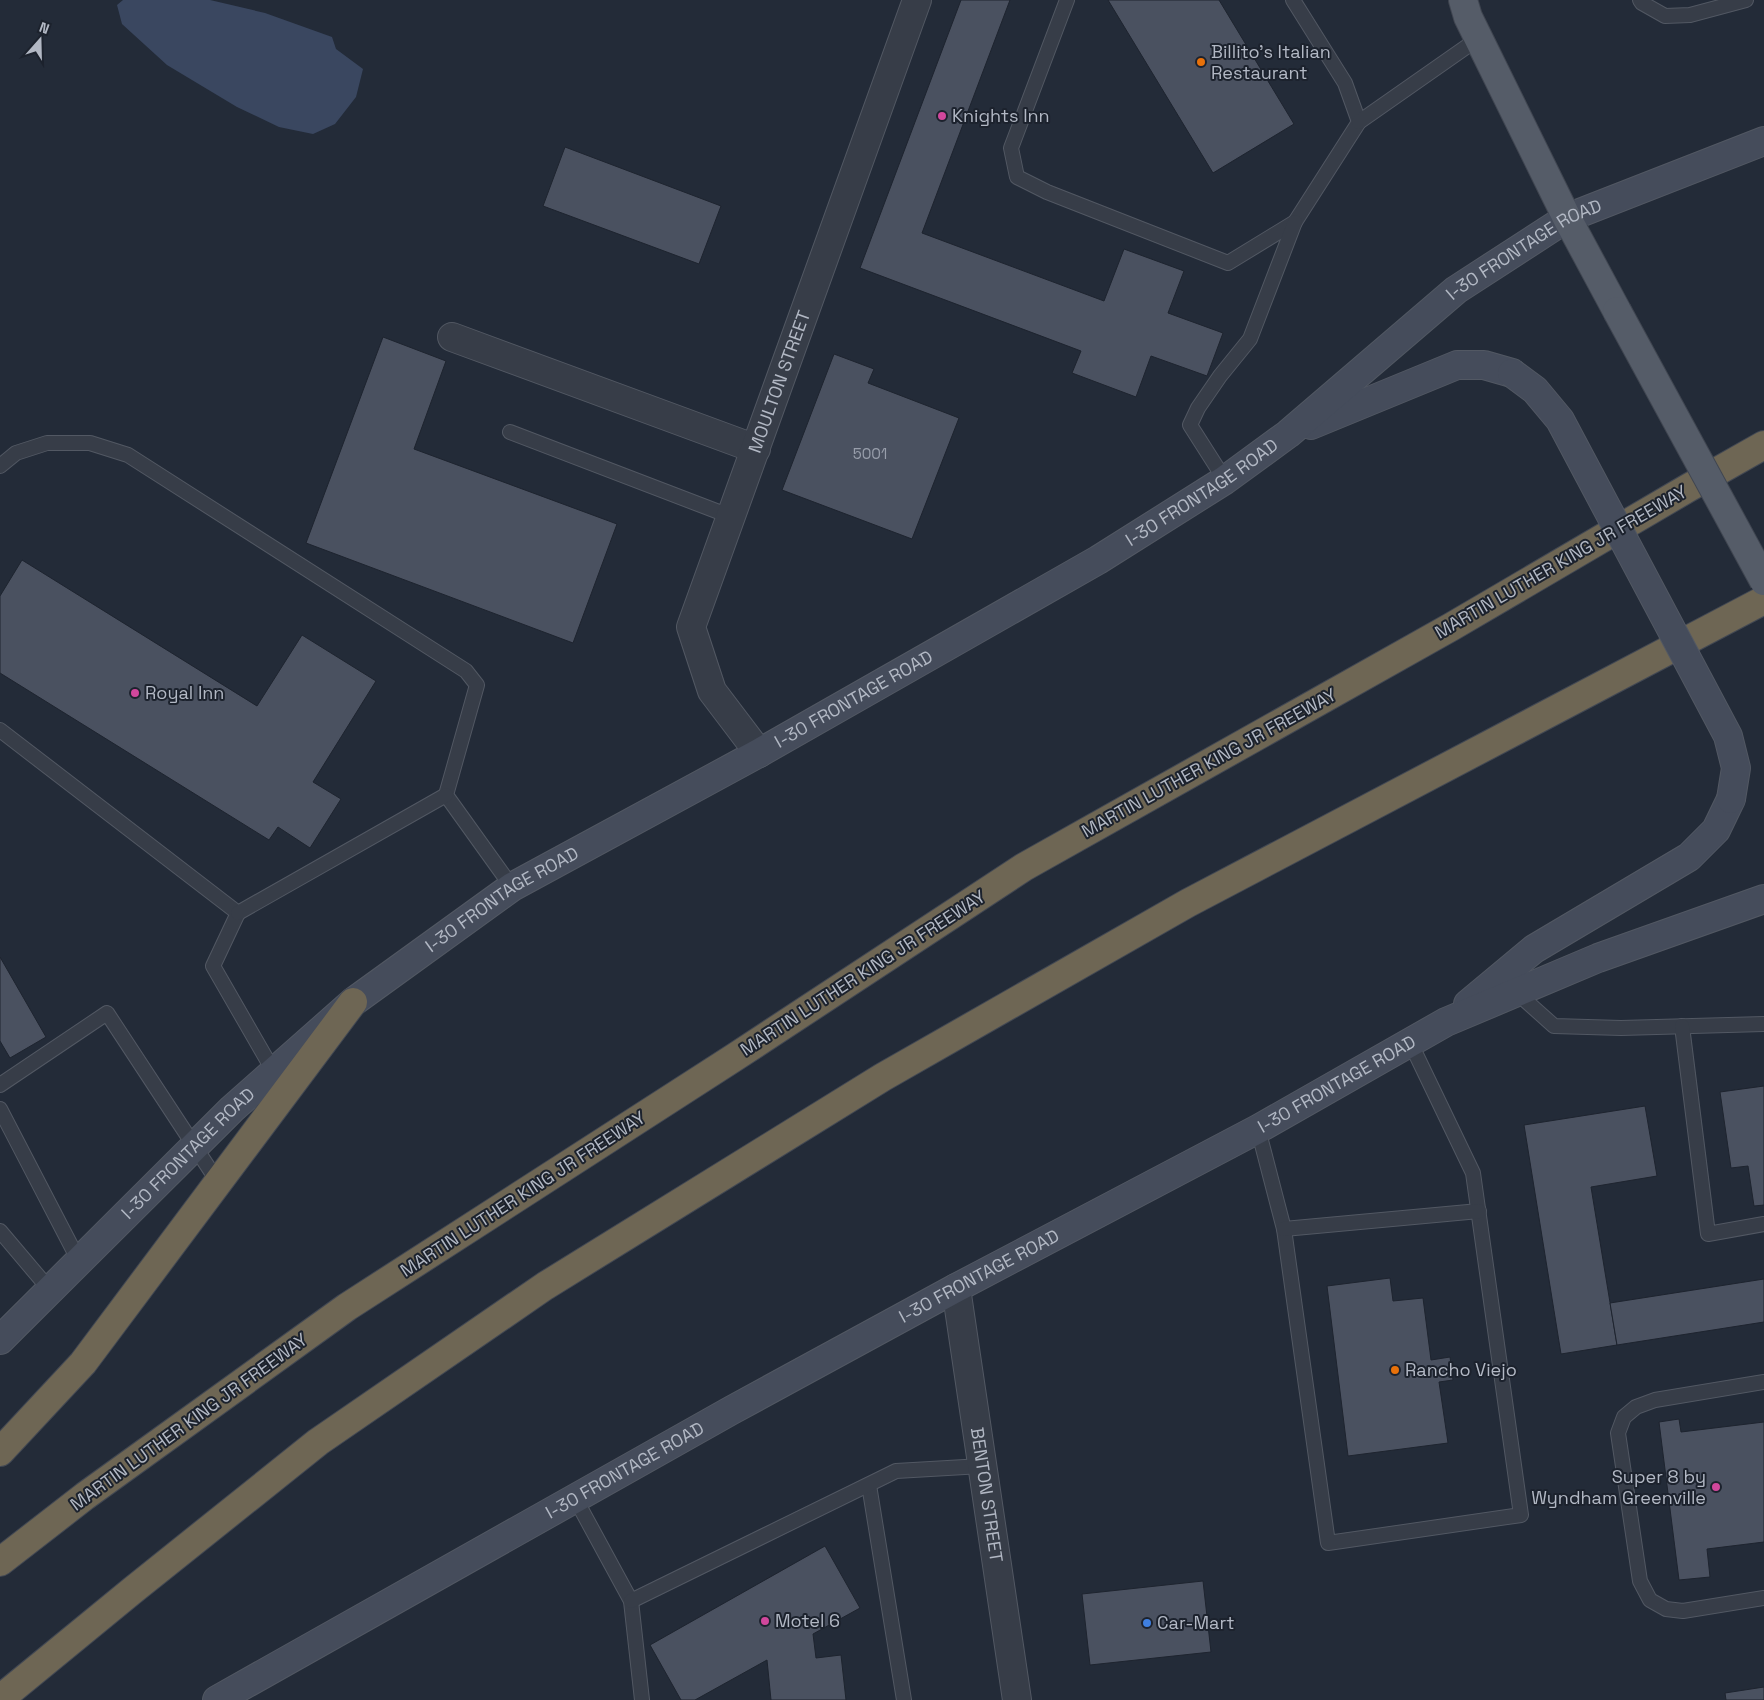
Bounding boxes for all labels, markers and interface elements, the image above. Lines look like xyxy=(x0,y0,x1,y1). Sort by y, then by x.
north arrow xyxy=(15,15,65,65)
text: N xyxy=(37,18,52,38)
place label: Billito's Italian Restaurant xyxy=(1211,40,1331,84)
marker: Billito's Italian Restaurant xyxy=(1195,56,1207,68)
place label: Knights Inn xyxy=(952,104,1050,127)
marker: Knights Inn xyxy=(936,110,948,122)
street label: I-30 FRONTAGE ROAD xyxy=(1441,194,1605,305)
street label: MOULTON STREET xyxy=(743,307,815,456)
street label: I-30 FRONTAGE ROAD xyxy=(1121,433,1282,551)
house number: 5001 xyxy=(853,444,887,463)
street label: MARTIN LUTHER KING JR FREEWAY xyxy=(1430,480,1691,643)
street label: I-30 FRONTAGE ROAD xyxy=(770,645,937,753)
place label: Royal Inn xyxy=(145,681,224,704)
street label: MARTIN LUTHER KING JR FREEWAY xyxy=(1077,683,1340,842)
marker: Royal Inn xyxy=(129,687,141,699)
street label: I-30 FRONTAGE ROAD xyxy=(420,841,582,957)
street label: MARTIN LUTHER KING JR FREEWAY xyxy=(736,885,990,1061)
street label: I-30 FRONTAGE ROAD xyxy=(1253,1030,1420,1138)
street label: I-30 FRONTAGE ROAD xyxy=(116,1082,259,1224)
street label: MARTIN LUTHER KING JR FREEWAY xyxy=(396,1106,650,1282)
street label: I-30 FRONTAGE ROAD xyxy=(895,1224,1063,1328)
street label: MARTIN LUTHER KING JR FREEWAY xyxy=(66,1328,312,1515)
place label: Rancho Viejo xyxy=(1405,1358,1517,1381)
marker: Rancho Viejo xyxy=(1389,1364,1401,1376)
street label: I-30 FRONTAGE ROAD xyxy=(541,1416,708,1524)
street label: BENTON STREET xyxy=(966,1426,1008,1564)
place label: Super 8 by Wyndham Greenville xyxy=(1531,1465,1706,1509)
marker: Super 8 by Wyndham Greenville xyxy=(1710,1481,1722,1493)
place label: Motel 6 xyxy=(775,1609,840,1632)
place label: Car-Mart xyxy=(1157,1611,1235,1634)
marker: Motel 6 xyxy=(759,1615,771,1627)
marker: Car-Mart xyxy=(1141,1617,1153,1629)

